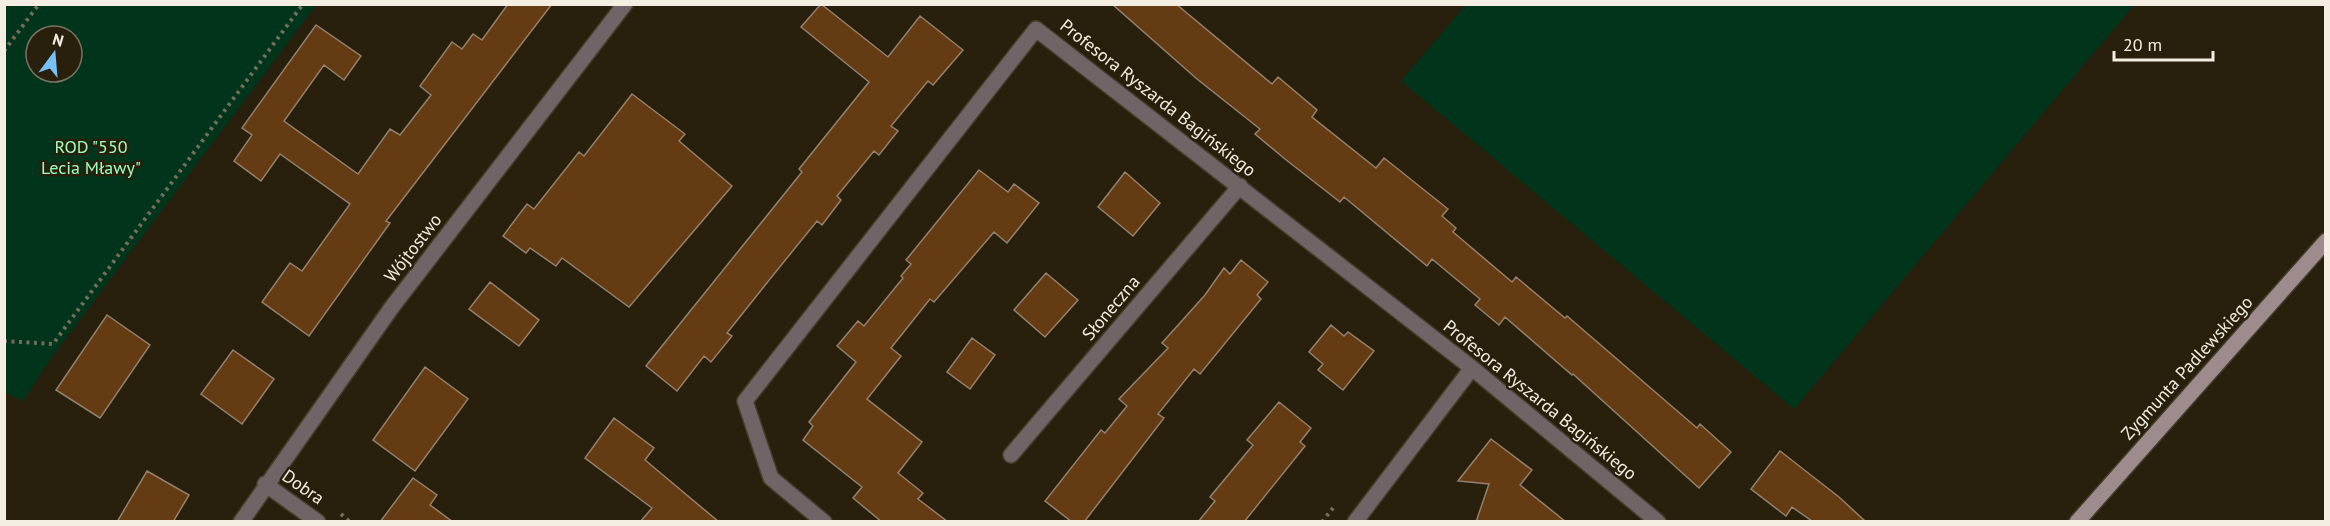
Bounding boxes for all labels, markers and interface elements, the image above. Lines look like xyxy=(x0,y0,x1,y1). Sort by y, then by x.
street label: Profesora Ryszarda Bagińskiego xyxy=(1056,14,1261,181)
north arrow xyxy=(24,24,84,84)
scale bar xyxy=(2114,24,2213,62)
text: N xyxy=(50,29,66,51)
text: 20 m xyxy=(2123,33,2162,56)
park label: ROD "550 Lecia Mławy" xyxy=(41,135,141,179)
street label: Wójtostwo xyxy=(379,209,446,286)
street label: Słoneczna xyxy=(1077,270,1144,345)
street label: Zygmunta Padlewskiego xyxy=(2116,291,2257,444)
street label: Profesora Ryszarda Bagińskiego xyxy=(1439,314,1642,485)
street label: Dobra xyxy=(278,464,329,509)

